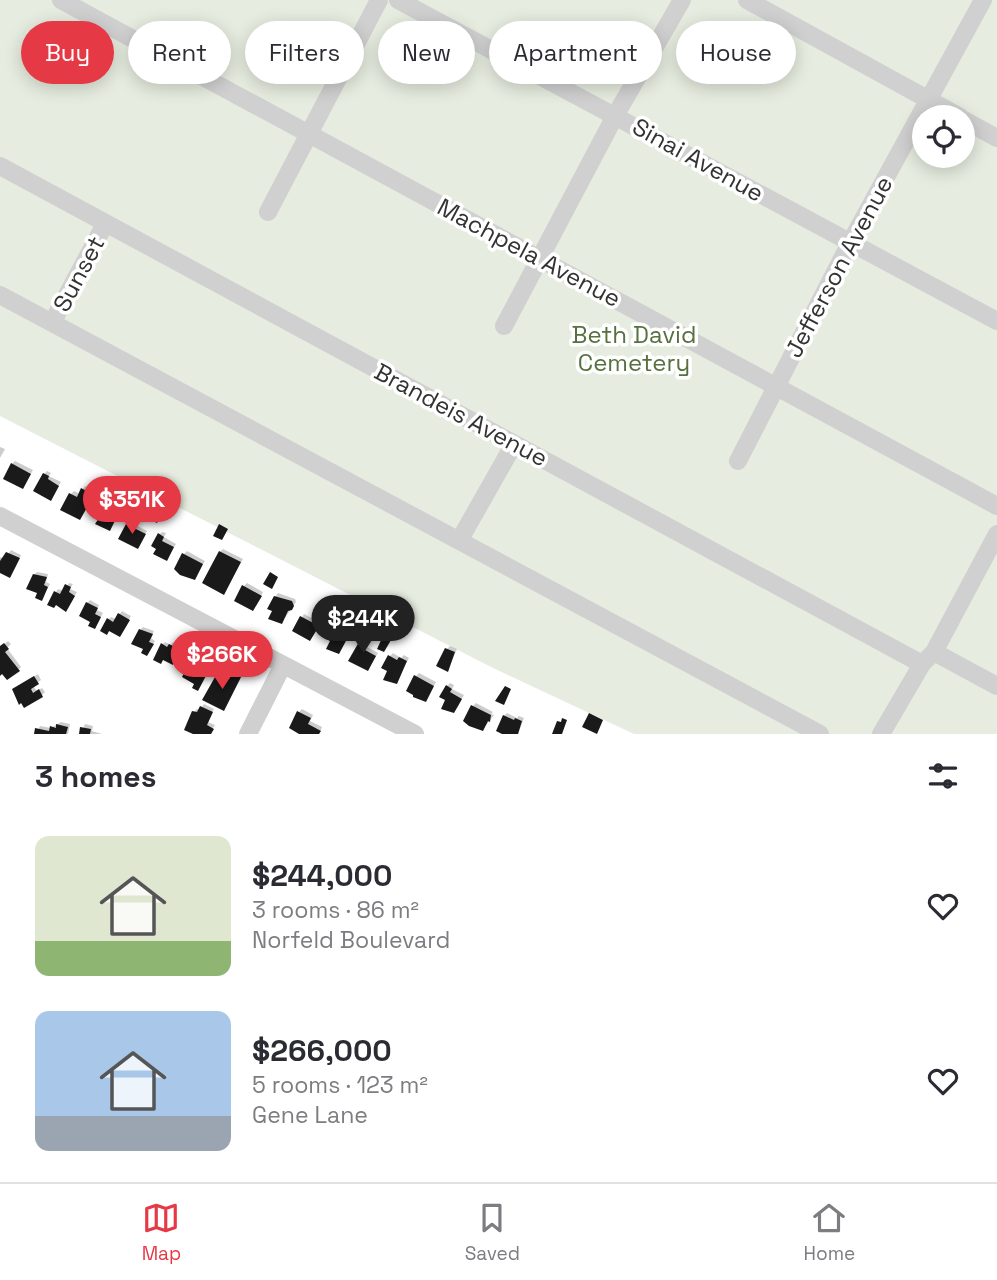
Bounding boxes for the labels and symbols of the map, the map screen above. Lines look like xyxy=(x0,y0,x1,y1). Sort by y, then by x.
street label: Sinai Avenue xyxy=(627,111,769,208)
street label: Jefferson Avenue xyxy=(778,171,899,363)
street label: Machpela Avenue xyxy=(432,191,626,314)
street label: Sunset xyxy=(46,230,111,317)
park label: Beth David Cemetery xyxy=(572,319,696,378)
street label: Brandeis Avenue xyxy=(369,356,553,473)
pin: $351K xyxy=(83,476,181,536)
pin: $244K xyxy=(314,596,412,655)
pin: $266K xyxy=(173,632,271,691)

